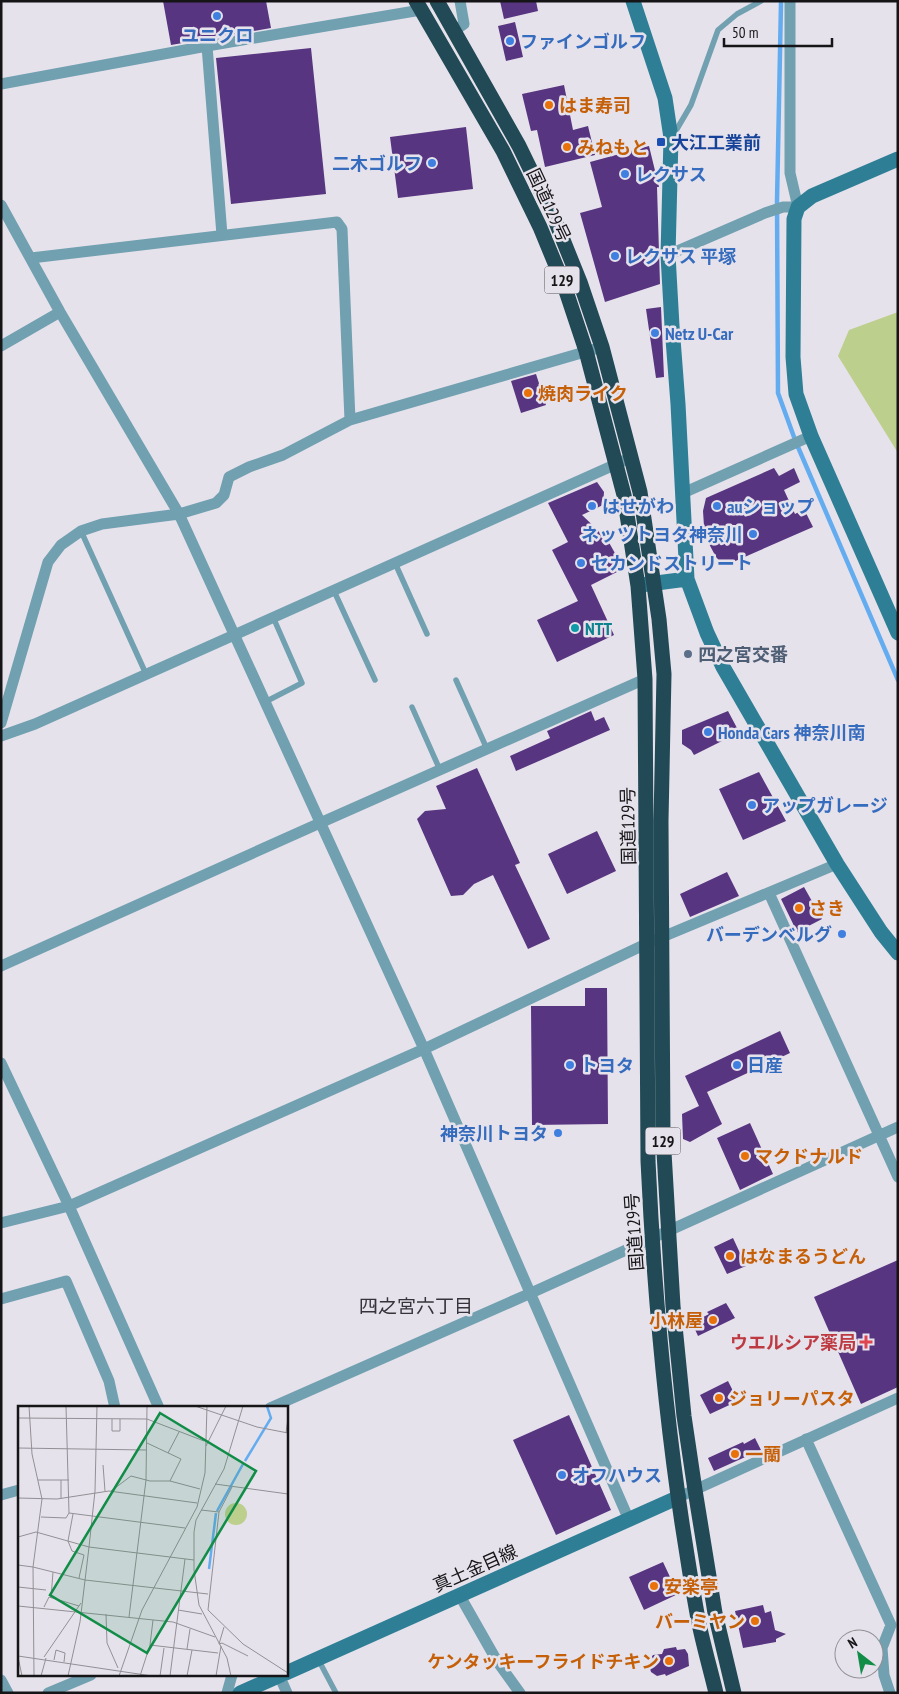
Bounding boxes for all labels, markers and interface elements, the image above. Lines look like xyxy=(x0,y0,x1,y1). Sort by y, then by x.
marker: ユニクロ xyxy=(211,10,223,22)
scale bar xyxy=(724,15,832,47)
text: 50 m xyxy=(732,23,758,42)
place label: ユニクロ xyxy=(181,24,253,47)
place label: ファインゴルフ xyxy=(520,30,646,53)
marker: ファインゴルフ xyxy=(504,35,516,47)
place label: はま寿司 xyxy=(559,94,631,117)
marker: はま寿司 xyxy=(543,99,555,111)
place label: 大江工業前 xyxy=(671,131,761,154)
place label: みねもと xyxy=(577,136,649,159)
marker: 大江工業前 xyxy=(655,136,667,148)
marker: みねもと xyxy=(561,141,573,153)
place label: 二木ゴルフ xyxy=(332,152,422,175)
marker: 二木ゴルフ xyxy=(426,157,438,169)
place label: レクサス xyxy=(635,163,707,186)
street label: 国道129号 xyxy=(522,165,576,245)
marker: レクサス xyxy=(619,168,631,180)
place label: レクサス 平塚 xyxy=(625,245,736,268)
marker: レクサス 平塚 xyxy=(609,250,621,262)
road number: 129 xyxy=(544,266,580,294)
place label: Netz U-Car xyxy=(665,322,734,345)
marker: Netz U-Car xyxy=(649,327,661,339)
place label: 焼肉ライク xyxy=(538,382,628,405)
marker: 焼肉ライク xyxy=(522,387,534,399)
place label: はせがわ xyxy=(602,495,674,518)
place label: auショップ xyxy=(727,495,814,518)
marker: はせがわ xyxy=(586,500,598,512)
marker: auショップ xyxy=(711,500,723,512)
place label: ネッツトヨタ神奈川 xyxy=(581,523,743,546)
marker: ネッツトヨタ神奈川 xyxy=(747,528,759,540)
place label: セカンドストリート xyxy=(591,552,753,575)
marker: セカンドストリート xyxy=(575,557,587,569)
place label: NTT xyxy=(585,617,613,640)
marker: NTT xyxy=(569,622,581,634)
place label: 四之宮交番 xyxy=(698,643,788,666)
marker: 四之宮交番 xyxy=(682,648,694,660)
place label: Honda Cars 神奈川南 xyxy=(718,721,865,744)
marker: Honda Cars 神奈川南 xyxy=(702,726,714,738)
street label: 国道129号 xyxy=(616,787,640,865)
place label: アップガレージ xyxy=(762,794,888,817)
marker: アップガレージ xyxy=(746,799,758,811)
place label: さき xyxy=(809,897,845,920)
marker: さき xyxy=(793,902,805,914)
place label: バーデンベルグ xyxy=(706,923,832,946)
marker: バーデンベルグ xyxy=(836,928,848,940)
place label: トヨタ xyxy=(580,1054,634,1077)
place label: 日産 xyxy=(747,1054,783,1077)
marker: トヨタ xyxy=(564,1059,576,1071)
marker: 日産 xyxy=(731,1059,743,1071)
place label: 神奈川トヨタ xyxy=(440,1122,548,1145)
marker: 神奈川トヨタ xyxy=(552,1127,564,1139)
road number: 129 xyxy=(646,1128,680,1154)
place label: マクドナルド xyxy=(755,1145,863,1168)
marker: マクドナルド xyxy=(739,1150,751,1162)
street label: 国道129号 xyxy=(620,1192,648,1272)
place label: はなまるうどん xyxy=(740,1245,866,1268)
marker: はなまるうどん xyxy=(724,1250,736,1262)
district label: 四之宮六丁目 xyxy=(359,1294,473,1318)
place label: 小林屋 xyxy=(649,1309,703,1332)
marker: 小林屋 xyxy=(707,1314,719,1326)
place label: ウエルシア薬局 xyxy=(730,1331,856,1354)
marker: ウエルシア薬局 xyxy=(860,1336,872,1348)
place label: ジョリーパスタ xyxy=(729,1387,855,1410)
marker: ジョリーパスタ xyxy=(713,1392,725,1404)
inset map xyxy=(18,1406,288,1676)
place label: 一蘭 xyxy=(745,1443,781,1466)
marker: 一蘭 xyxy=(729,1448,741,1460)
place label: オフハウス xyxy=(572,1464,662,1487)
marker: オフハウス xyxy=(556,1469,568,1481)
street label: 真土金目線 xyxy=(429,1539,521,1597)
place label: 安楽亭 xyxy=(664,1575,718,1598)
marker: 安楽亭 xyxy=(648,1580,660,1592)
place label: バーミヤン xyxy=(655,1610,745,1633)
marker: バーミヤン xyxy=(749,1615,761,1627)
north arrow xyxy=(834,1629,884,1679)
text: N xyxy=(844,1633,860,1653)
place label: ケンタッキーフライドチキン xyxy=(427,1650,659,1673)
marker: ケンタッキーフライドチキン xyxy=(663,1655,675,1667)

